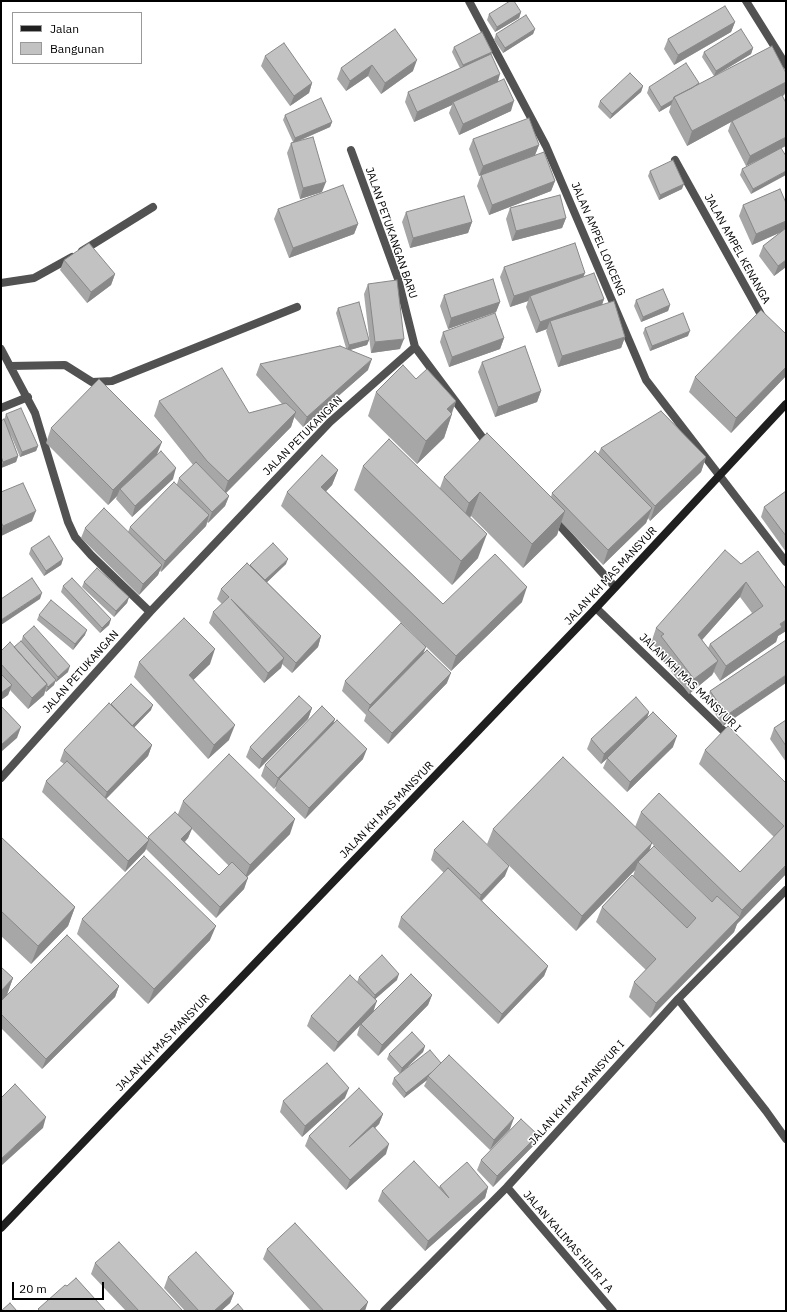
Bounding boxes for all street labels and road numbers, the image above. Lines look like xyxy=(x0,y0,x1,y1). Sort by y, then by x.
street label: JALAN PETUKANGAN BARU xyxy=(362,166,420,300)
street label: JALAN AMPEL LONCENG xyxy=(568,180,628,298)
street label: JALAN AMPEL KENANGA xyxy=(701,192,773,306)
street label: JALAN PETUKANGAN xyxy=(261,394,345,478)
street label: JALAN KH MAS MANSYUR xyxy=(562,524,660,628)
street label: JALAN PETUKANGAN xyxy=(40,628,122,716)
street label: JALAN KH MAS MANSYUR I xyxy=(636,631,744,735)
street label: JALAN KH MAS MANSYUR xyxy=(337,759,437,861)
street label: JALAN KH MAS MANSYUR xyxy=(113,992,213,1094)
street label: JALAN KH MAS MANSYUR I xyxy=(527,1038,627,1148)
street label: JALAN KALIMAS HILIR I A xyxy=(520,1188,616,1296)

